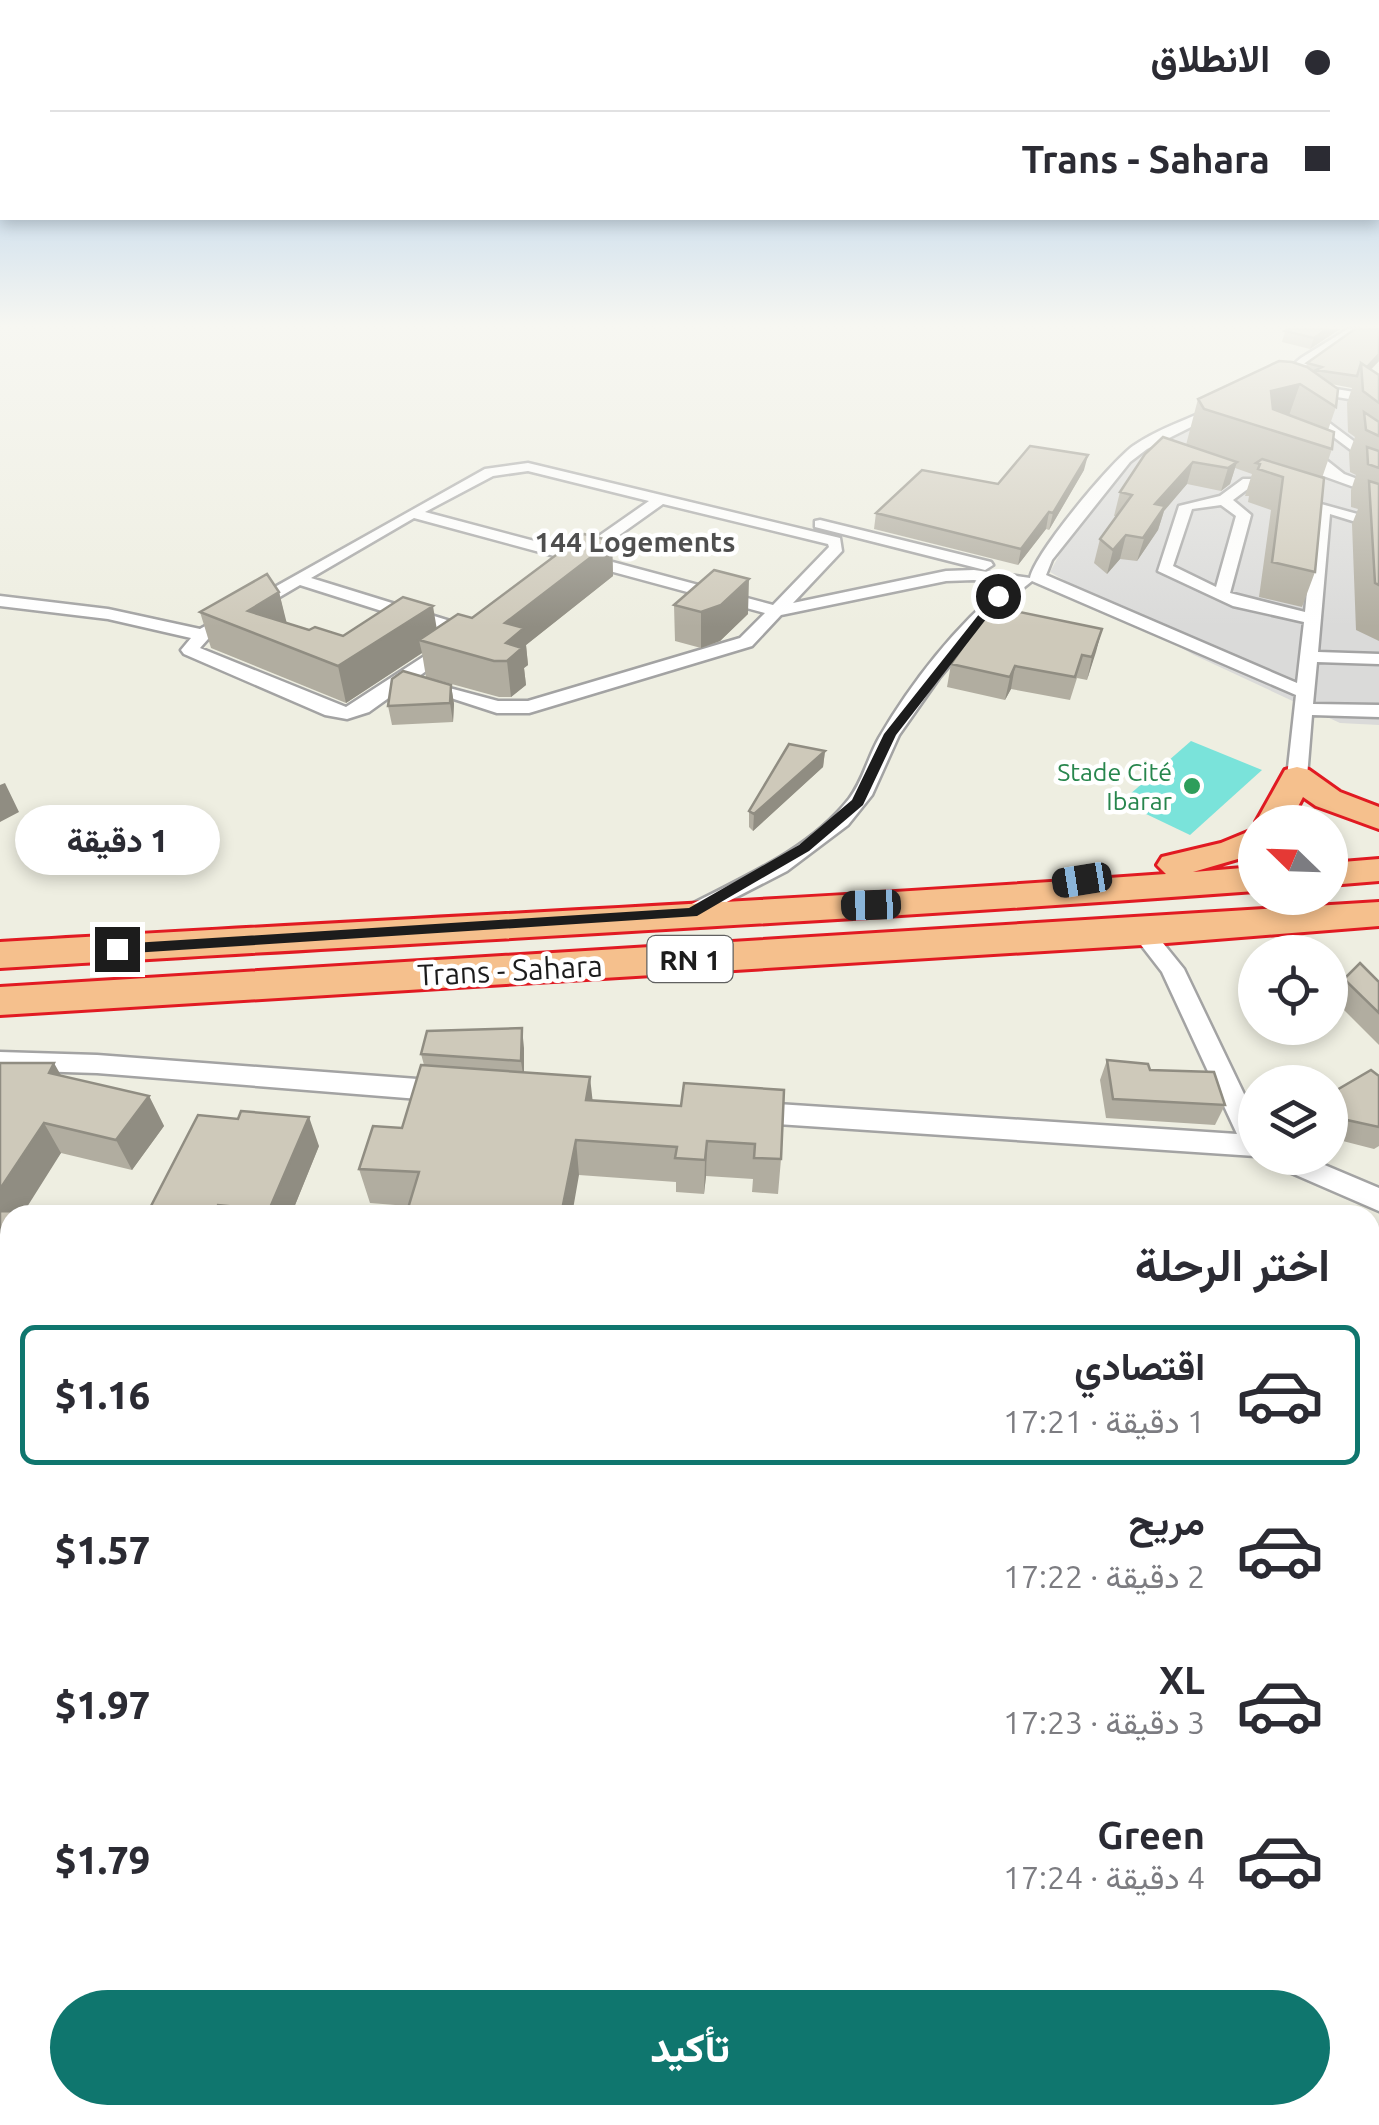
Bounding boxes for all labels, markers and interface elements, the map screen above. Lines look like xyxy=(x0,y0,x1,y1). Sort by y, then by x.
text: الانطلاق xyxy=(1151,37,1270,79)
text: Trans - Sahara xyxy=(1022,138,1270,180)
district label: 144 Logements xyxy=(535,526,735,557)
route start xyxy=(976,574,1021,619)
place label: Stade Cité Ibarar xyxy=(1057,758,1173,815)
marker: Stade Cité Ibarar xyxy=(1181,775,1203,797)
callout: 1 دقيقة xyxy=(14,804,220,874)
north arrow xyxy=(1238,805,1348,915)
map controls xyxy=(1238,805,1348,1175)
text: 1 دقيقة xyxy=(67,822,168,858)
car xyxy=(1050,860,1114,900)
car xyxy=(840,889,902,921)
route end xyxy=(95,927,140,972)
button: locate xyxy=(1238,935,1348,1045)
road number: RN 1 xyxy=(648,936,732,982)
street label: Trans - Sahara xyxy=(417,948,603,992)
button: layers xyxy=(1238,1065,1348,1175)
text: اختر الرحلة xyxy=(1135,1239,1330,1290)
text: اقتصادي xyxy=(1074,1345,1205,1387)
icon: car xyxy=(1235,1350,1325,1440)
text: $1.16 xyxy=(55,1374,150,1416)
text: 1 دقيقة · 17:21 xyxy=(1003,1403,1205,1439)
text: مريح xyxy=(1129,1500,1205,1542)
icon: car xyxy=(1235,1505,1325,1595)
text: $1.57 xyxy=(55,1529,150,1571)
text: 2 دقيقة · 17:22 xyxy=(1003,1558,1205,1594)
text: XL xyxy=(1159,1659,1205,1701)
icon: car xyxy=(1235,1660,1325,1750)
text: $1.97 xyxy=(55,1684,150,1726)
text: 3 دقيقة · 17:23 xyxy=(1003,1704,1205,1740)
text: Green xyxy=(1097,1814,1205,1856)
icon: car xyxy=(1235,1815,1325,1905)
text: $1.79 xyxy=(55,1839,150,1881)
text: 4 دقيقة · 17:24 xyxy=(1003,1859,1205,1895)
button: تأكيد xyxy=(50,1990,1330,2105)

